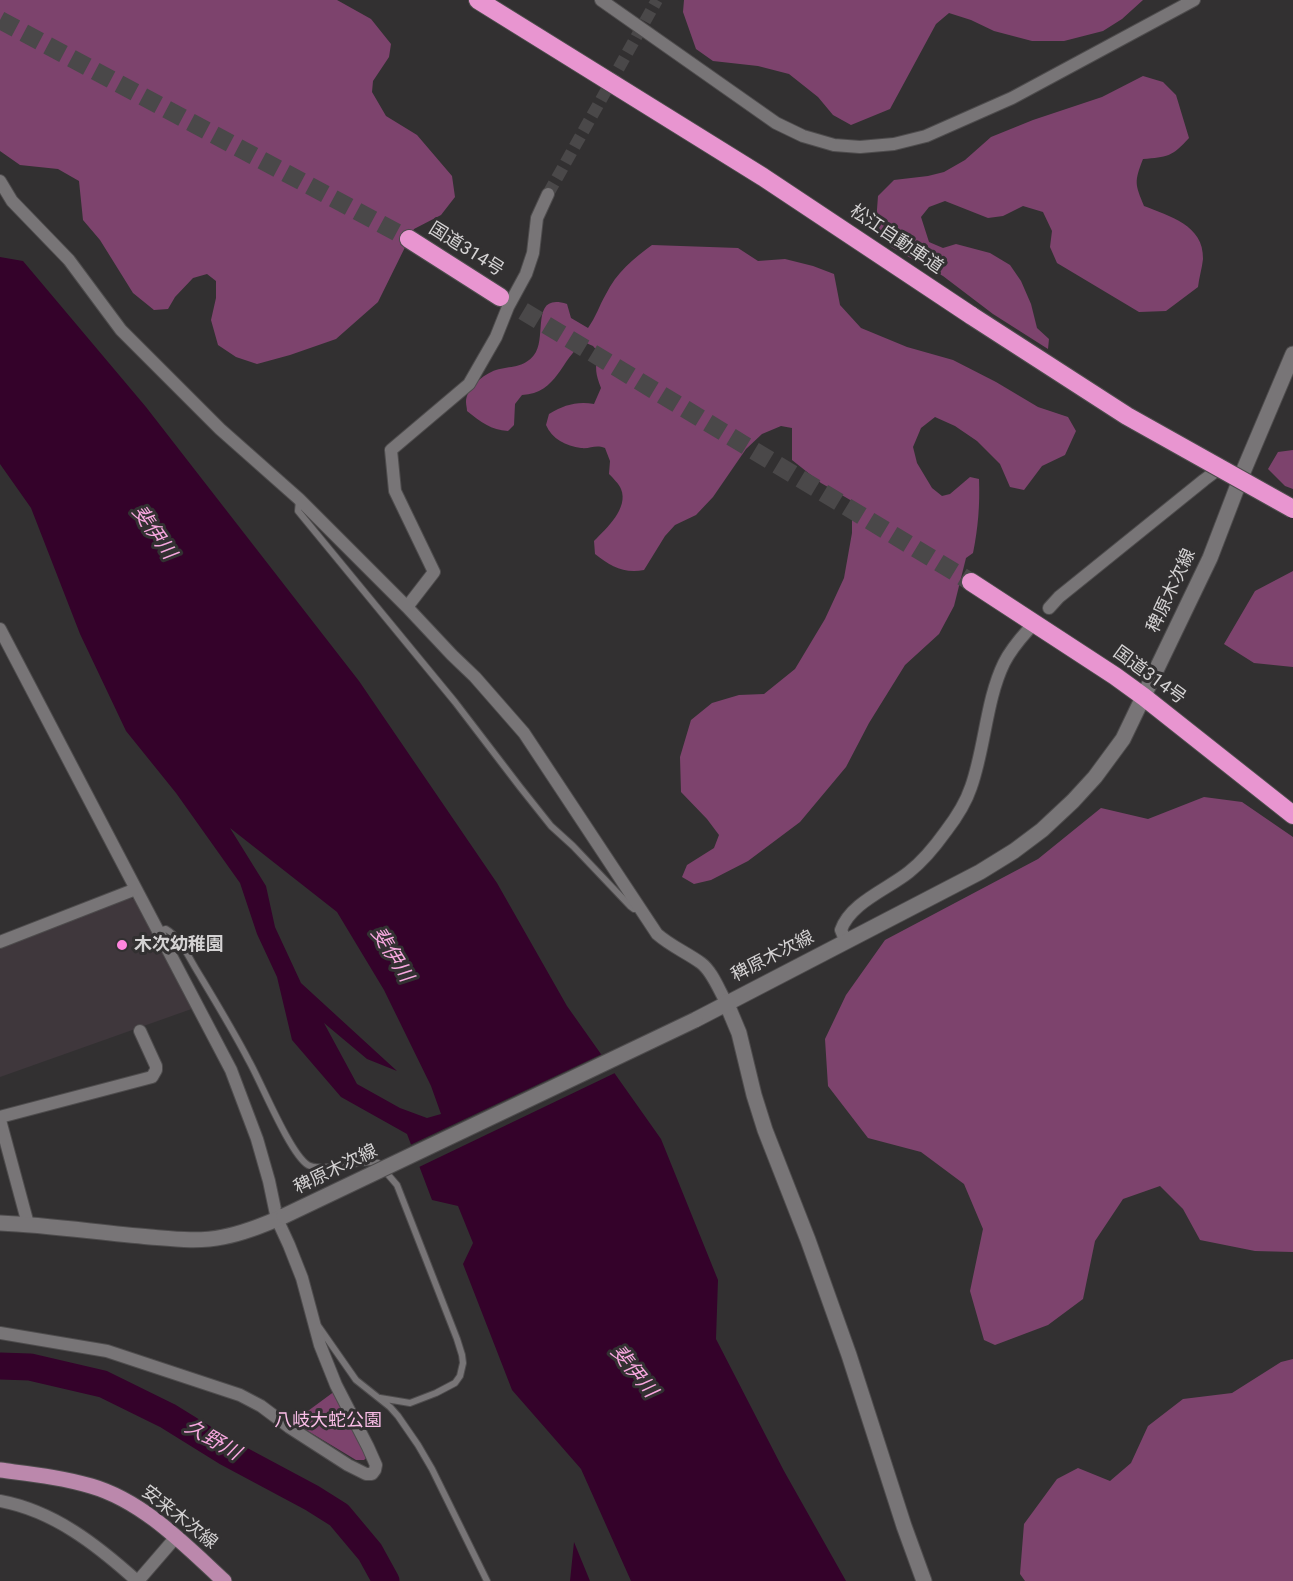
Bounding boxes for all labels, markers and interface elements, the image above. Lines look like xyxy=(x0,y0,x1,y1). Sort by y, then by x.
street label: 松江自動車道 xyxy=(845,201,947,279)
street label: 国道314号 xyxy=(425,218,507,282)
water label: 斐伊川 xyxy=(126,502,180,564)
street label: 稗原木次線 xyxy=(1143,546,1201,636)
street label: 国道314号 xyxy=(1109,642,1189,710)
water label: 斐伊川 xyxy=(365,923,417,987)
street label: 稗原木次線 xyxy=(728,927,818,987)
place label: 木次幼稚園 xyxy=(134,934,224,956)
marker: 木次幼稚園 xyxy=(115,938,129,952)
street label: 稗原木次線 xyxy=(291,1141,381,1199)
water label: 斐伊川 xyxy=(605,1341,661,1403)
park label: 八岐大蛇公園 xyxy=(274,1410,382,1432)
water label: 久野川 xyxy=(180,1416,244,1466)
street label: 安来木次線 xyxy=(137,1482,221,1554)

